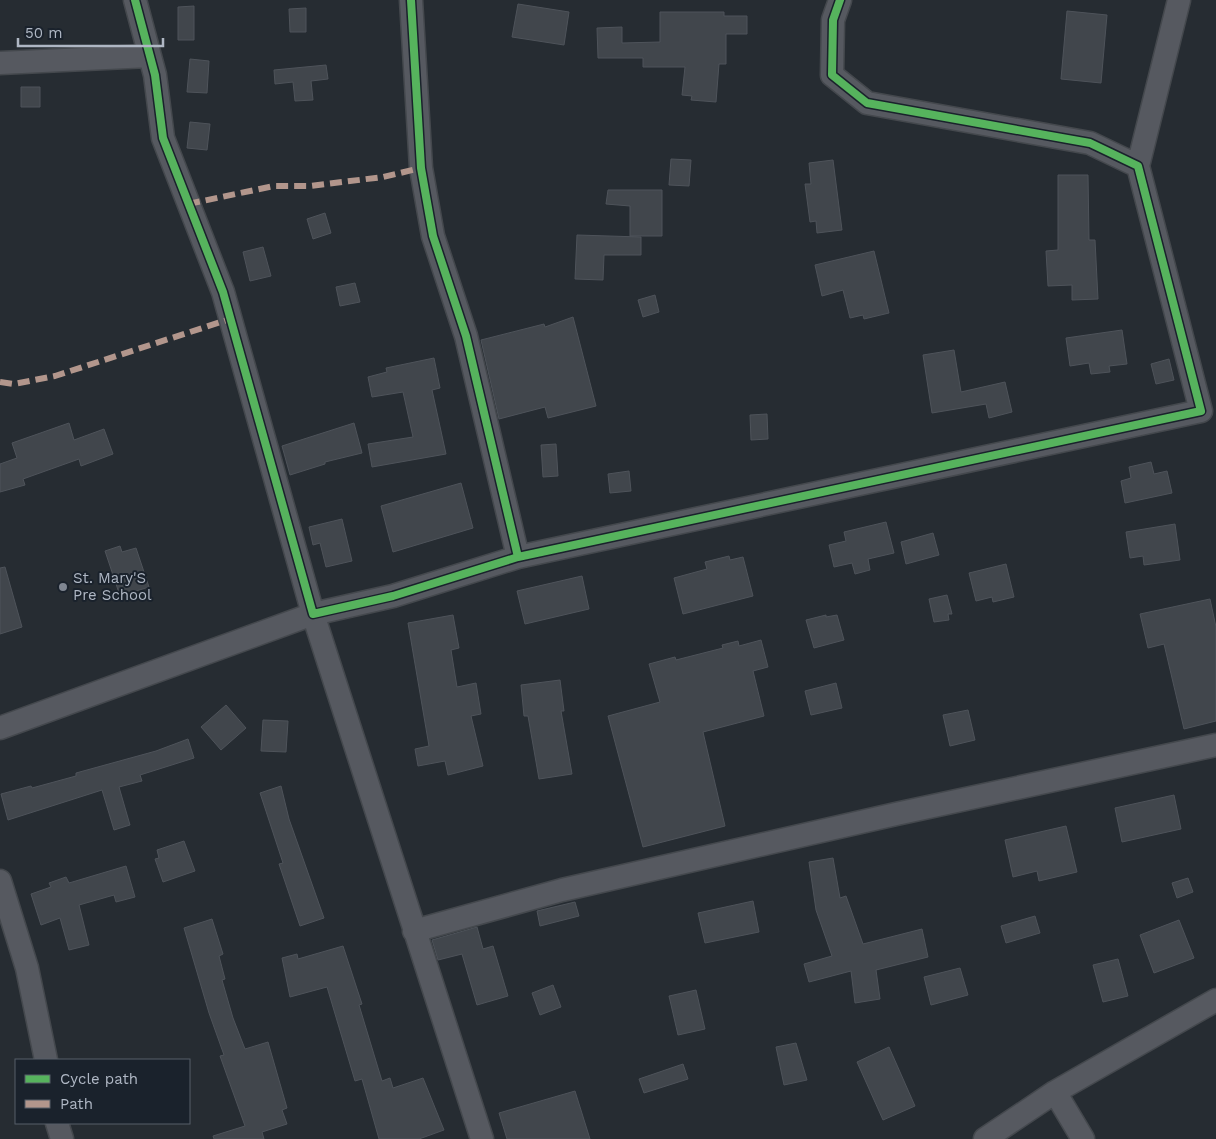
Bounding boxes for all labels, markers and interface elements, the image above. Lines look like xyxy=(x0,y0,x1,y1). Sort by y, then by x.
scale bar xyxy=(18,15,162,47)
text: 50 m xyxy=(25,24,62,42)
place label: St. Mary'S Pre School xyxy=(73,569,152,604)
marker: St. Mary'S Pre School xyxy=(57,581,69,593)
legend xyxy=(15,1059,190,1124)
text: Cycle path xyxy=(60,1070,138,1088)
text: Path xyxy=(60,1095,93,1113)

